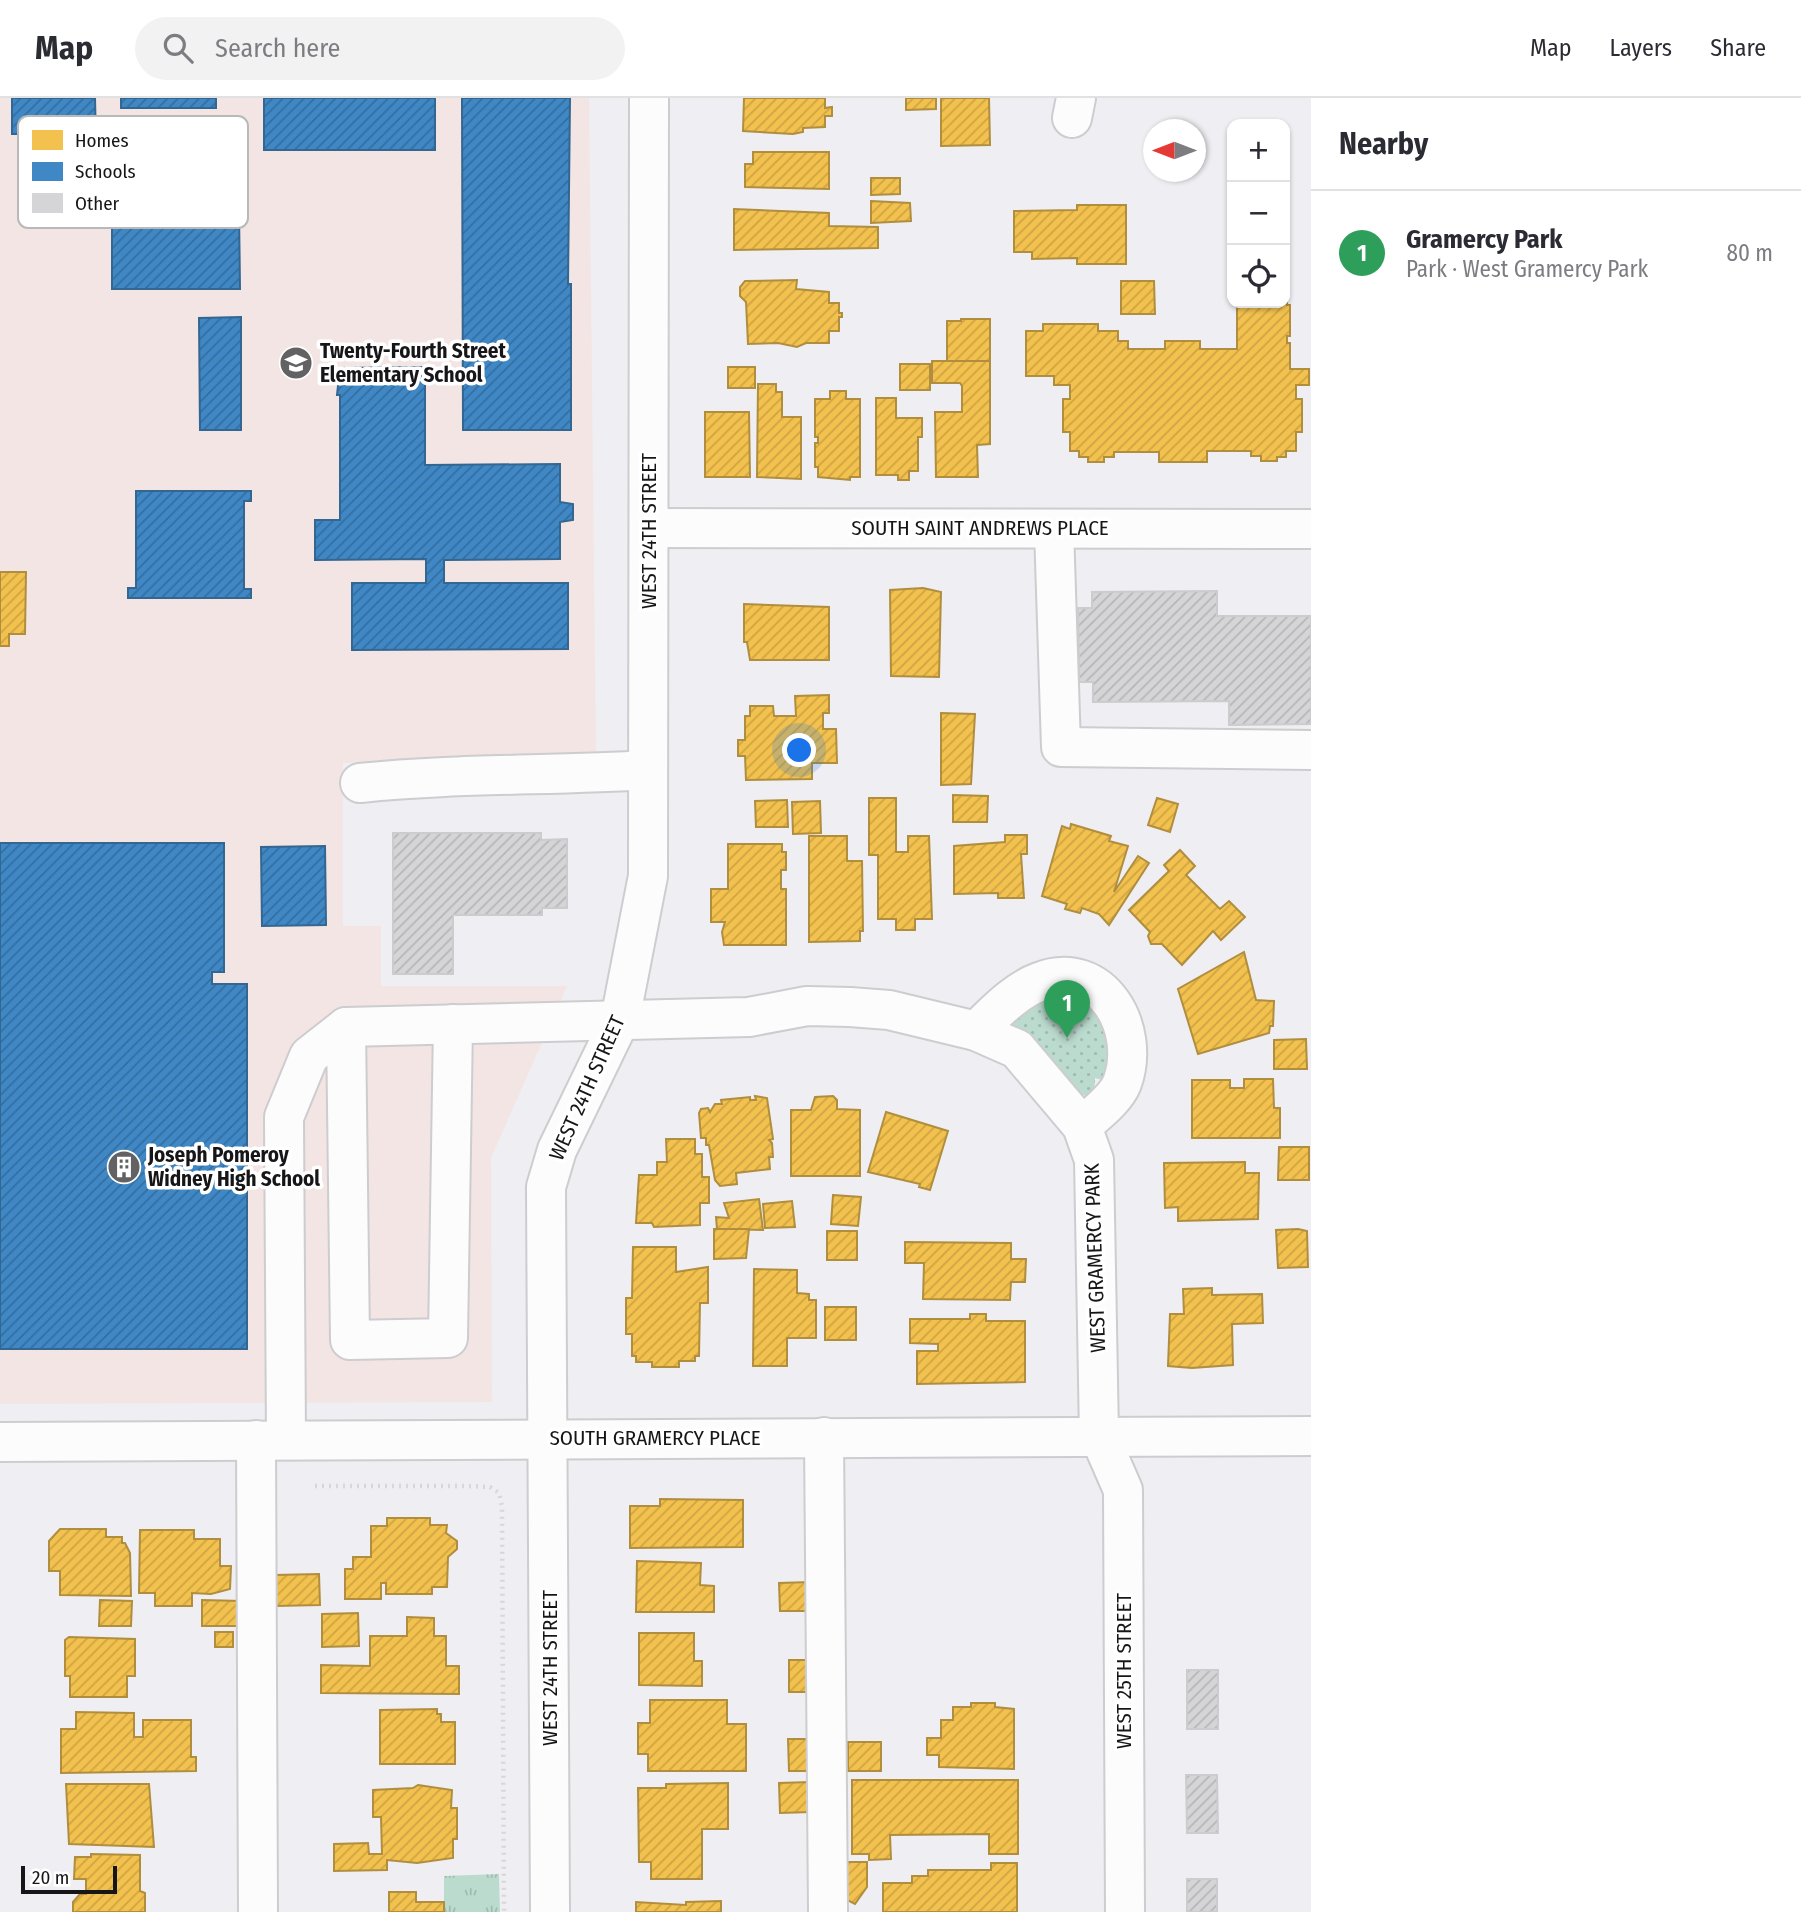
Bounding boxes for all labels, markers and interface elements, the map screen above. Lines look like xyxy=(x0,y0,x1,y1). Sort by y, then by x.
search box xyxy=(135,17,625,80)
text: Map xyxy=(35,28,93,68)
icon: search xyxy=(159,29,197,67)
text: Search here xyxy=(215,33,340,64)
text: Map xyxy=(1530,34,1572,62)
text: Layers xyxy=(1610,34,1672,62)
text: Share xyxy=(1710,34,1766,62)
legend xyxy=(18,116,248,228)
north arrow xyxy=(1143,119,1206,182)
map controls xyxy=(1227,119,1290,308)
button: + xyxy=(1227,119,1290,182)
text: Nearby xyxy=(1339,126,1428,162)
text: Homes xyxy=(75,129,129,152)
text: Schools xyxy=(75,160,136,183)
button: − xyxy=(1227,182,1290,245)
text: Other xyxy=(75,192,120,215)
text: Gramercy Park xyxy=(1406,224,1563,255)
text: 1 xyxy=(1357,239,1367,267)
text: 80 m xyxy=(1726,239,1773,267)
button: locate xyxy=(1227,245,1290,308)
text: Park · West Gramercy Park xyxy=(1406,255,1648,283)
place label: Twenty-Fourth Street Elementary School xyxy=(320,338,506,388)
school or university icon: Twenty-Fourth Street Elementary School xyxy=(277,344,315,382)
street label: WEST 24TH STREET xyxy=(636,453,662,609)
street label: SOUTH SAINT ANDREWS PLACE xyxy=(851,515,1109,541)
your location xyxy=(782,733,816,767)
pin: 1 xyxy=(1044,980,1090,1038)
street label: WEST 24TH STREET xyxy=(543,1011,631,1164)
place label: Joseph Pomeroy Widney High School xyxy=(147,1142,320,1192)
building icon: Joseph Pomeroy Widney High School xyxy=(105,1148,143,1186)
street label: WEST GRAMERCY PARK xyxy=(1079,1162,1111,1353)
street label: SOUTH GRAMERCY PLACE xyxy=(549,1425,761,1451)
street label: WEST 24TH STREET xyxy=(537,1590,563,1746)
street label: WEST 25TH STREET xyxy=(1111,1593,1137,1749)
scale bar xyxy=(21,1863,117,1895)
text: 20 m xyxy=(32,1866,69,1889)

